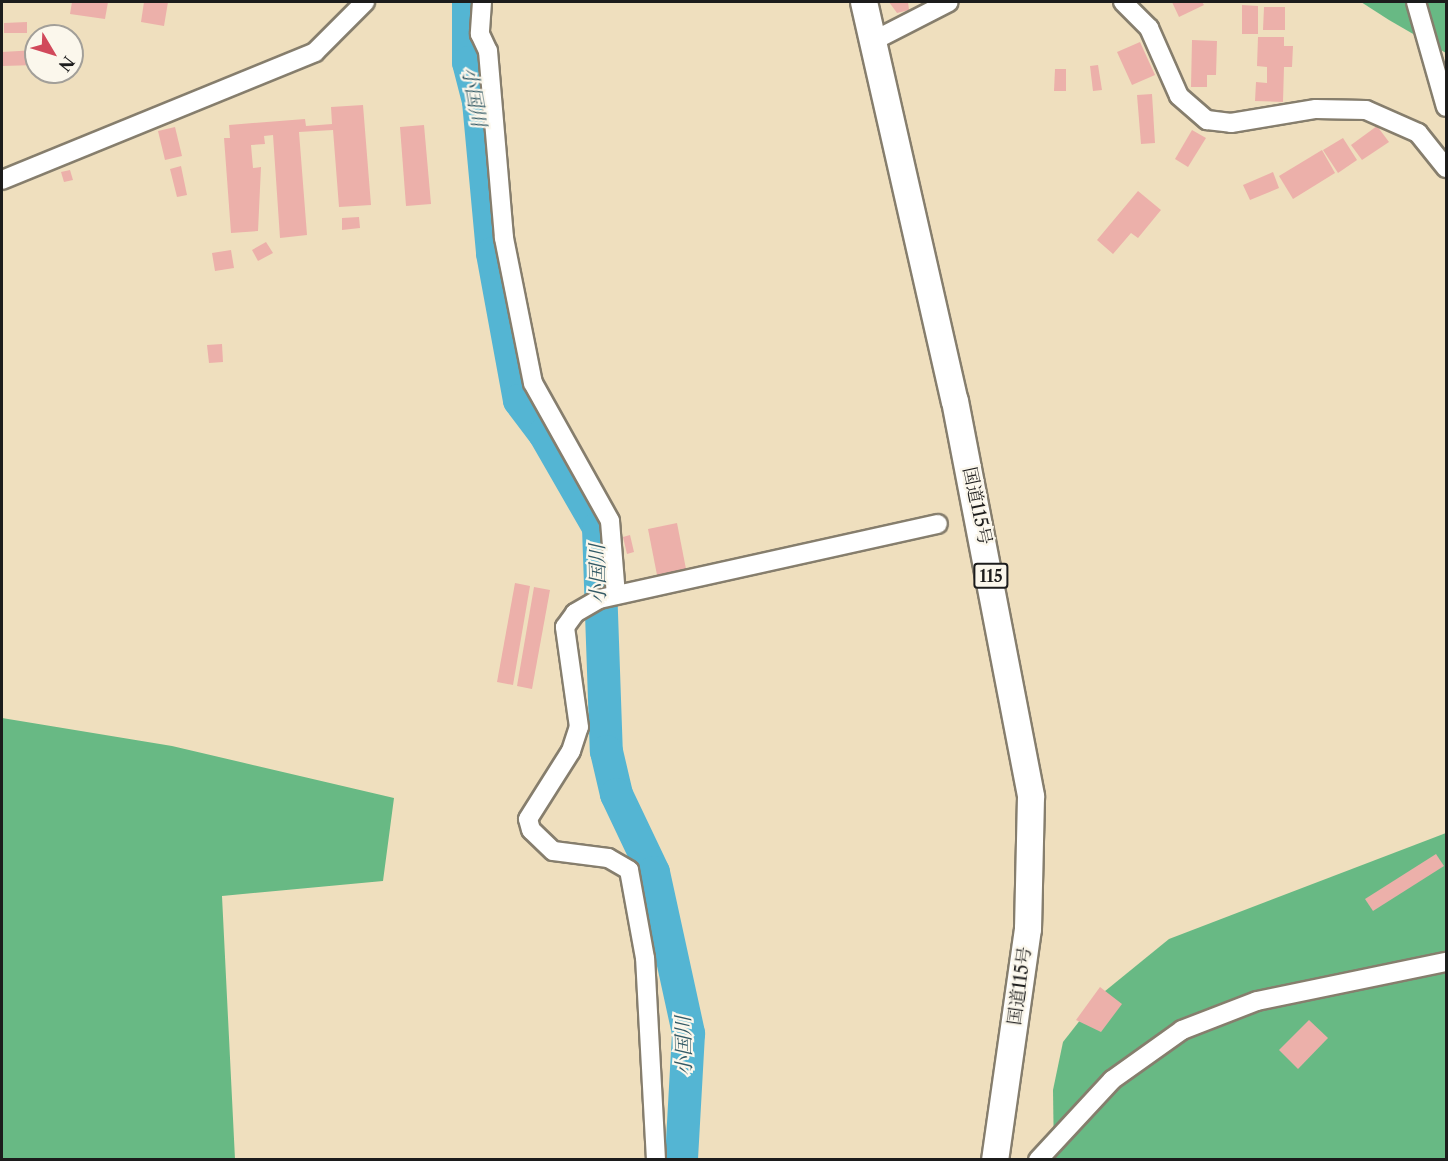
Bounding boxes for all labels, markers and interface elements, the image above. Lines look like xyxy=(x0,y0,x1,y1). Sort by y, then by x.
north arrow xyxy=(24,24,84,84)
text: N xyxy=(54,52,79,75)
water label: 小国川 xyxy=(457,65,491,129)
street label: 国道115号 xyxy=(958,465,996,547)
water label: 小国川 xyxy=(585,544,611,604)
road number: 115 xyxy=(973,563,1009,589)
street label: 国道115号 xyxy=(1004,945,1036,1027)
water label: 小国川 xyxy=(671,1016,697,1076)

